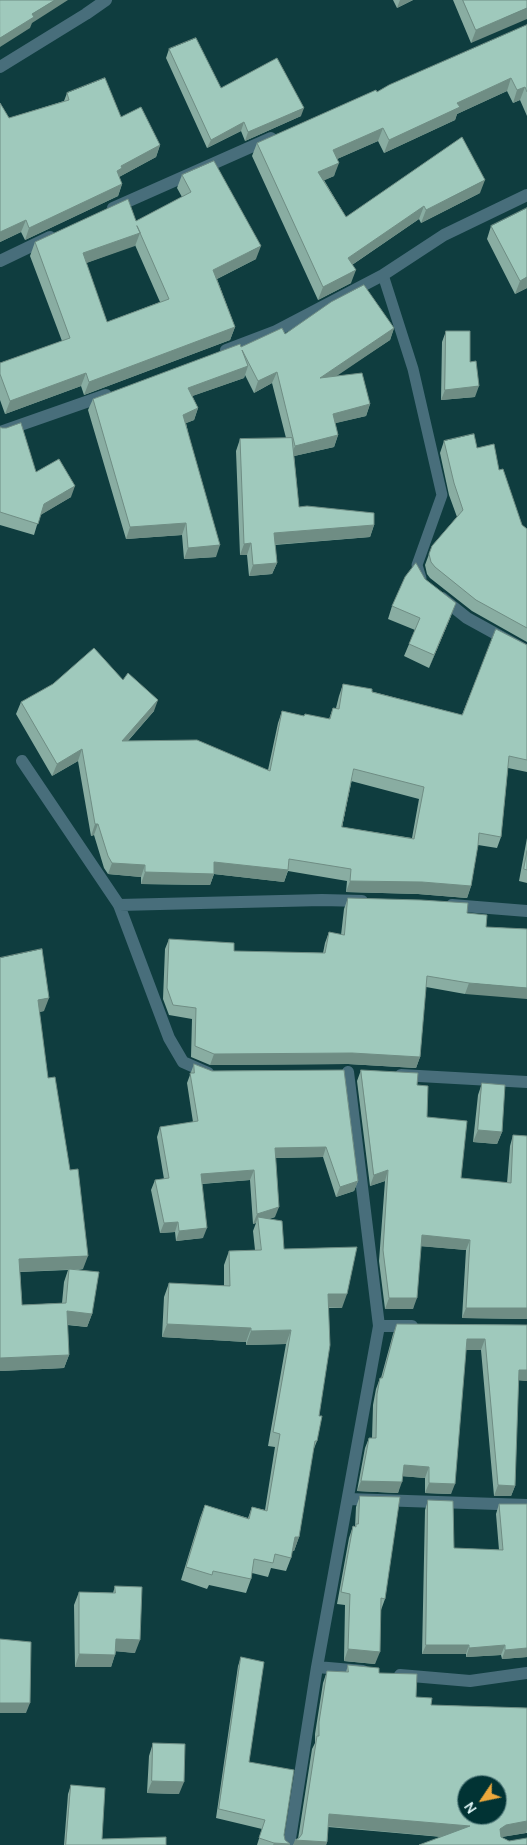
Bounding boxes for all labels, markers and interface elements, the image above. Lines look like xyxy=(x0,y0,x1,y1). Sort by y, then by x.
north arrow xyxy=(457,1775,507,1825)
text: N xyxy=(459,1799,481,1818)

